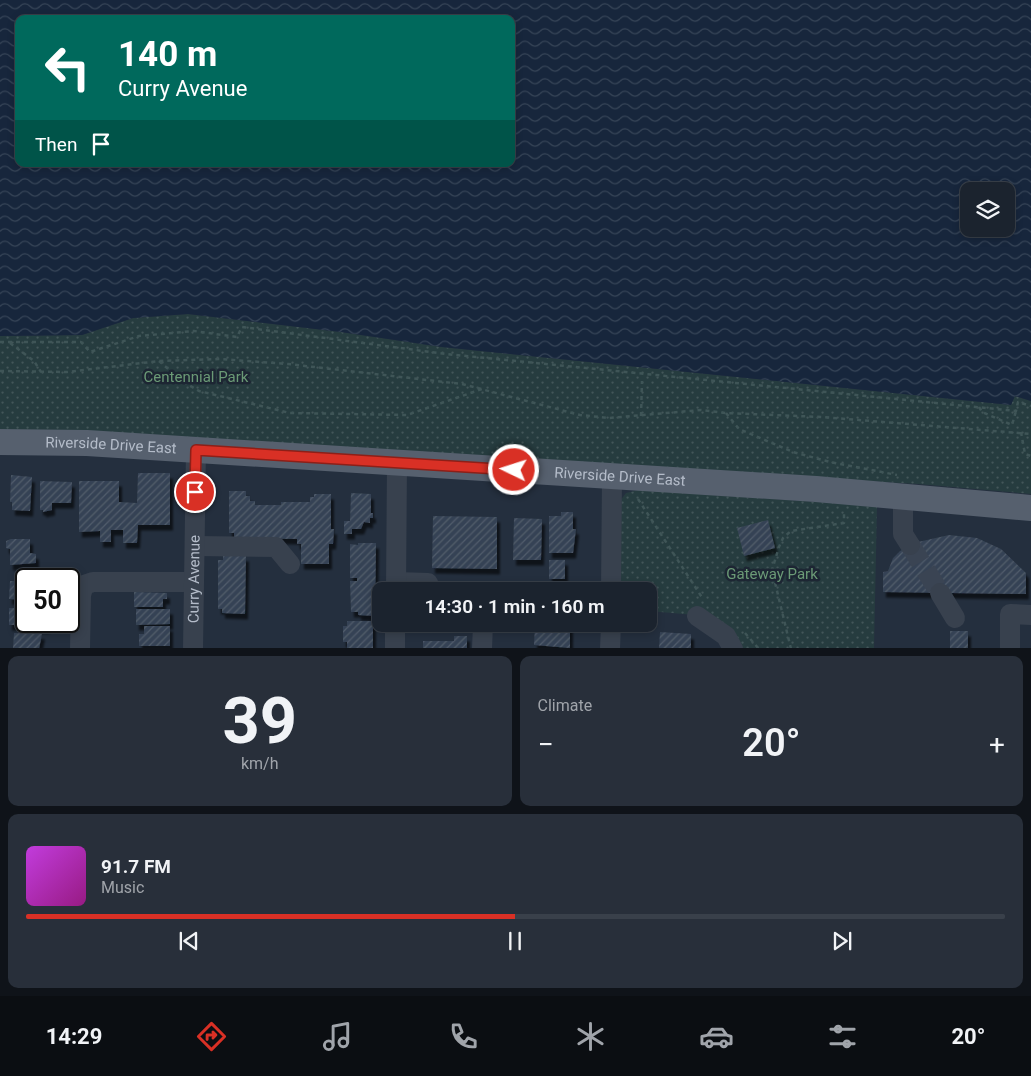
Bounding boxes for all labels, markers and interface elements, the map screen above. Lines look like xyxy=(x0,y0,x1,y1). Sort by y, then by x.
text: 140 m xyxy=(118,34,217,75)
icon: left xyxy=(35,35,100,100)
text: Curry Avenue xyxy=(118,76,247,101)
icon: arrive xyxy=(87,130,115,158)
text: Then xyxy=(35,133,77,156)
map controls xyxy=(960,182,1015,237)
button: layers xyxy=(960,182,1015,237)
park label: Centennial Park xyxy=(144,368,249,386)
street label: Riverside Drive East xyxy=(45,434,177,458)
position arrow xyxy=(487,443,539,495)
street label: Riverside Drive East xyxy=(554,464,686,490)
pin xyxy=(174,471,216,513)
icon: arrive xyxy=(181,478,209,506)
street label: Curry Avenue xyxy=(184,535,204,623)
park label: Gateway Park xyxy=(726,565,818,583)
speed limit sign: 50 xyxy=(15,568,80,633)
text: 14:30 · 1 min · 160 m xyxy=(424,595,605,618)
text: 39 xyxy=(222,683,297,759)
text: Climate xyxy=(538,696,592,715)
text: 20° xyxy=(742,721,800,765)
text: − xyxy=(538,728,554,761)
text: + xyxy=(989,728,1005,761)
text: km/h xyxy=(241,754,279,773)
text: 91.7 FM xyxy=(101,855,171,878)
text: Music xyxy=(101,878,144,897)
icon: previous xyxy=(175,927,203,955)
icon: pause xyxy=(501,927,529,955)
icon: next xyxy=(828,927,856,955)
icon: directions xyxy=(194,1019,229,1054)
icon: music xyxy=(320,1019,355,1054)
icon: phone xyxy=(446,1019,481,1054)
icon: climate xyxy=(573,1019,608,1054)
icon: car xyxy=(699,1019,734,1054)
icon: filters xyxy=(825,1019,860,1054)
text: 14:29 xyxy=(46,1024,102,1049)
text: 20° xyxy=(951,1024,985,1049)

